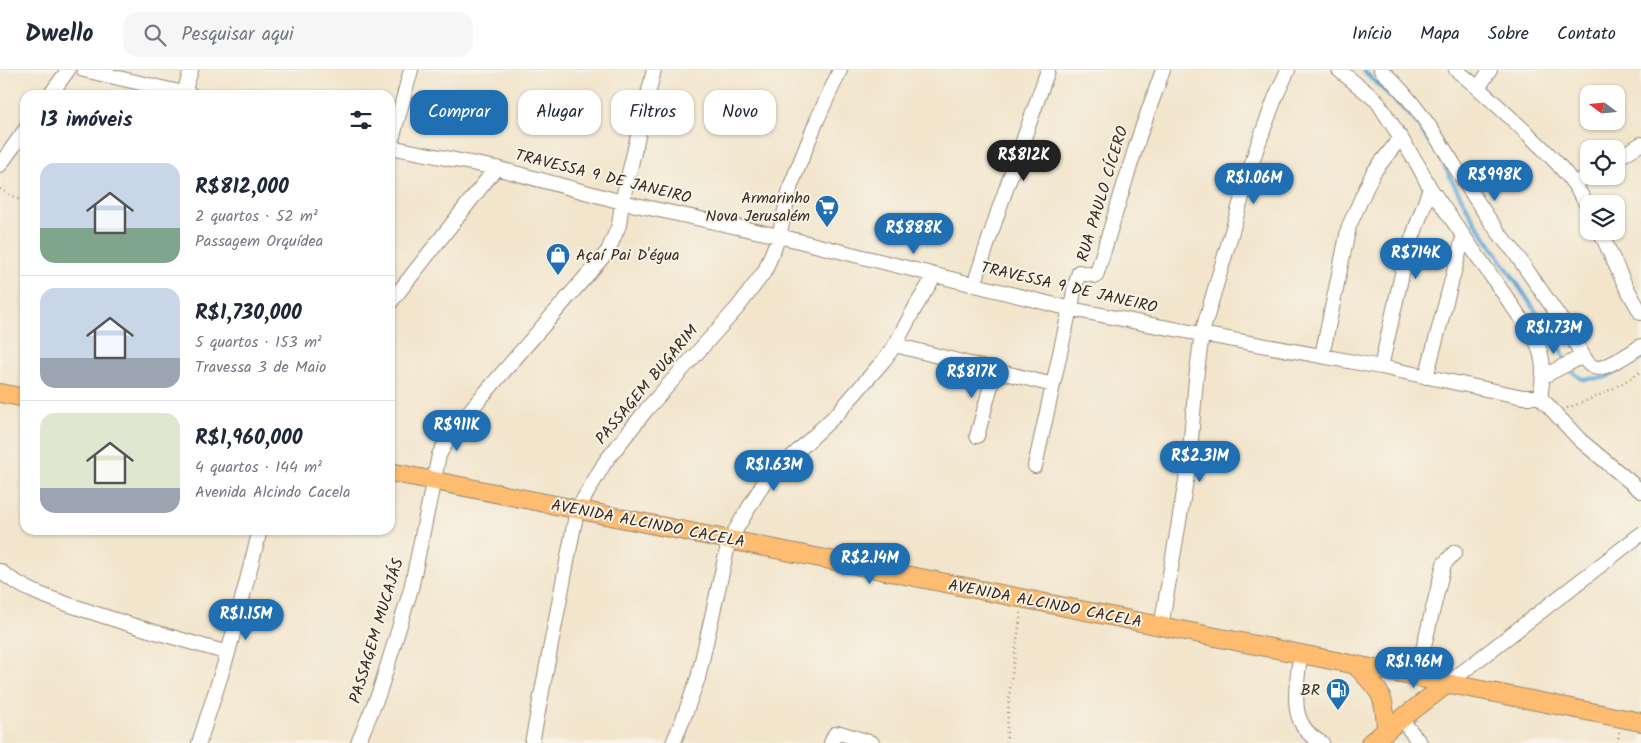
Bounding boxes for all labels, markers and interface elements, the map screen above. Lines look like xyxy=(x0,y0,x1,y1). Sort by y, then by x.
search box xyxy=(123,12,473,57)
text: Dwello xyxy=(25,15,93,54)
text: Pesquisar aqui xyxy=(181,20,294,50)
text: Início xyxy=(1352,20,1392,49)
text: Mapa xyxy=(1420,20,1460,49)
text: Sobre xyxy=(1488,20,1529,49)
text: Contato xyxy=(1557,20,1616,49)
icon: search xyxy=(141,21,169,49)
north arrow xyxy=(1580,85,1625,130)
map controls xyxy=(1580,85,1625,240)
chip: Comprar xyxy=(410,90,508,135)
chip: Alugar xyxy=(518,90,601,135)
chip: Filtros xyxy=(611,90,694,135)
chip: Novo xyxy=(704,90,776,135)
text: 13 imóveis xyxy=(40,104,132,137)
icon: filters xyxy=(347,106,375,134)
street label: RUA PAULO CÍCERO xyxy=(1070,123,1136,265)
pin: R$812K xyxy=(983,140,1065,182)
button: locate xyxy=(1580,140,1625,185)
street label: TRAVESSA 9 DE JANEIRO xyxy=(512,143,694,211)
text: R$812K xyxy=(998,143,1050,168)
pin: R$998K xyxy=(1454,160,1536,202)
pin: R$1.06M xyxy=(1208,162,1300,205)
text: R$998K xyxy=(1468,163,1522,188)
text: R$1.06M xyxy=(1226,166,1282,191)
text: R$812,000 xyxy=(195,171,289,204)
icon: home xyxy=(80,183,140,243)
place label: Armarinho Nova Jerusalém xyxy=(706,186,810,229)
supermarket icon: Armarinho Nova Jerusalém xyxy=(814,194,840,228)
button: layers xyxy=(1580,195,1625,240)
text: 2 quartos · 52 m² xyxy=(195,204,318,229)
pin: R$888K xyxy=(873,212,955,255)
text: R$888K xyxy=(885,216,943,241)
text: Passagem Orquídea xyxy=(195,229,323,254)
pin: R$714K xyxy=(1375,238,1457,280)
text: R$714K xyxy=(1391,241,1441,266)
shop icon: Açaí Pai D'égua xyxy=(545,242,571,276)
place label: Açaí Pai D'égua xyxy=(576,243,679,268)
street label: TRAVESSA 9 DE JANEIRO xyxy=(978,256,1160,321)
text: R$1,730,000 xyxy=(195,297,302,330)
icon: home xyxy=(80,308,140,368)
pin: R$1.73M xyxy=(1508,312,1600,355)
text: R$1.73M xyxy=(1526,316,1582,341)
street label: PASSAGEM BUGARIM xyxy=(589,319,705,450)
text: 5 quartos · 153 m² xyxy=(195,330,322,355)
text: Travessa 3 de Maio xyxy=(195,355,326,380)
pin: R$817K xyxy=(931,356,1013,399)
text: R$817K xyxy=(947,360,997,385)
pin: R$911K xyxy=(416,410,498,452)
text: R$911K xyxy=(434,413,480,438)
text: R$1,960,000 xyxy=(195,422,303,455)
icon: home xyxy=(80,433,140,493)
pin: R$2.31M xyxy=(1154,440,1246,483)
text: R$2.31M xyxy=(1171,444,1229,469)
pin: R$1.63M xyxy=(728,450,820,492)
text: R$1.63M xyxy=(745,453,803,478)
text: 4 quartos · 144 m² xyxy=(195,455,322,480)
text: Avenida Alcindo Cacela xyxy=(195,480,351,505)
street label: AVENIDA ALCINDO CACELA xyxy=(549,493,747,555)
pin: R$2.14M xyxy=(824,542,916,585)
text: R$2.14M xyxy=(841,546,899,571)
street label: PASSAGEM MUCAJÁS xyxy=(343,555,411,707)
street label: AVENIDA ALCINDO CACELA xyxy=(946,573,1144,635)
pin: R$1.15M xyxy=(200,598,292,641)
text: R$1.15M xyxy=(220,602,272,627)
pin: R$1.96M xyxy=(1368,646,1460,689)
text: R$1.96M xyxy=(1386,650,1442,675)
fuel station icon: BR xyxy=(1325,677,1351,711)
place label: BR xyxy=(1300,678,1320,703)

